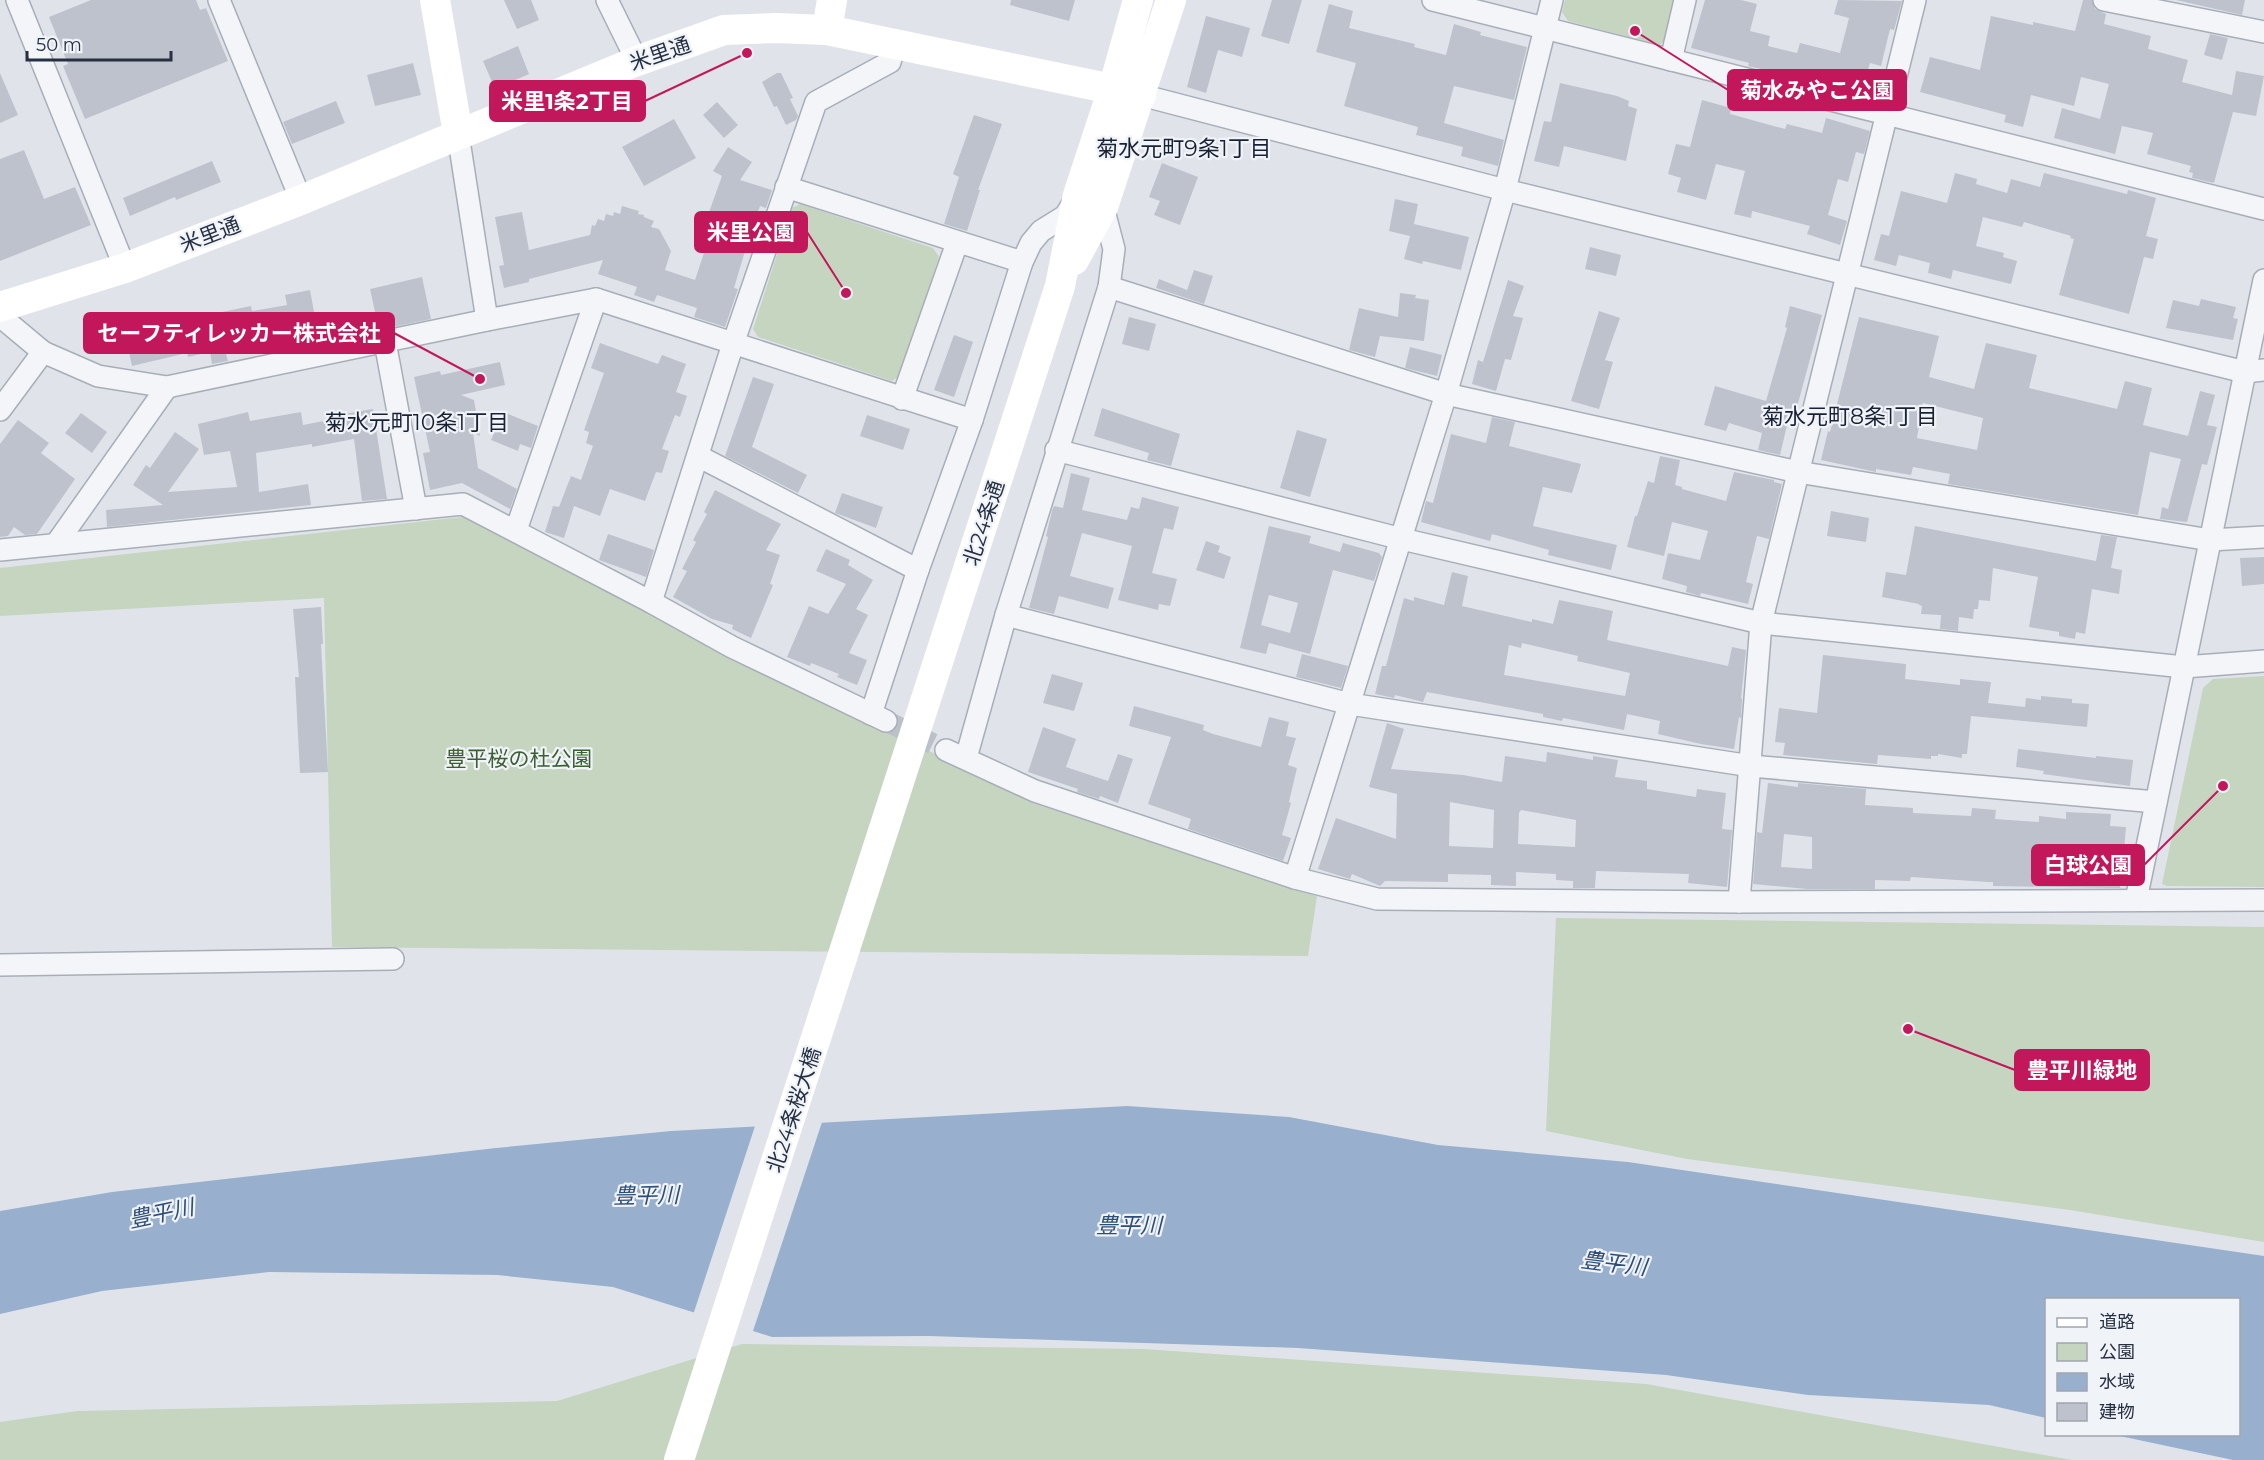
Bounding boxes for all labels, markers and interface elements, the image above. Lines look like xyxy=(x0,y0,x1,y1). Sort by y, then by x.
scale bar xyxy=(27,24,171,62)
street label: 米里通 xyxy=(626,31,694,76)
text: 50 m xyxy=(36,34,82,56)
callout: 菊水みやこ公園 xyxy=(1728,70,1906,110)
text: 菊水みやこ公園 xyxy=(1740,77,1894,104)
callout: 米里1条2丁目 xyxy=(490,81,645,121)
text: 米里1条2丁目 xyxy=(501,88,633,115)
district label: 菊水元町9条1丁目 xyxy=(1096,135,1272,162)
street label: 米里通 xyxy=(176,212,244,257)
callout: 米里公園 xyxy=(695,212,807,252)
text: 米里公園 xyxy=(707,219,795,246)
callout: セーフティレッカー株式会社 xyxy=(84,313,394,353)
text: セーフティレッカー株式会社 xyxy=(97,320,381,347)
district label: 菊水元町8条1丁目 xyxy=(1762,403,1938,430)
district label: 菊水元町10条1丁目 xyxy=(325,409,509,436)
street label: 北24条通 xyxy=(958,477,1009,569)
park label: 豊平桜の杜公園 xyxy=(446,746,593,771)
callout: 白球公園 xyxy=(2032,845,2144,885)
text: 白球公園 xyxy=(2044,852,2132,879)
street label: 北24条桜大橋 xyxy=(761,1044,826,1176)
callout: 豊平川緑地 xyxy=(2015,1050,2149,1090)
text: 豊平川緑地 xyxy=(2027,1057,2137,1084)
water label: 豊平川 xyxy=(613,1181,681,1210)
water label: 豊平川 xyxy=(126,1193,198,1234)
water label: 豊平川 xyxy=(1096,1212,1164,1239)
water label: 豊平川 xyxy=(1580,1246,1650,1281)
legend xyxy=(2045,1298,2240,1436)
text: 道路 xyxy=(2099,1311,2135,1333)
text: 公園 xyxy=(2099,1341,2135,1363)
text: 水域 xyxy=(2099,1371,2135,1393)
text: 建物 xyxy=(2099,1401,2135,1423)

